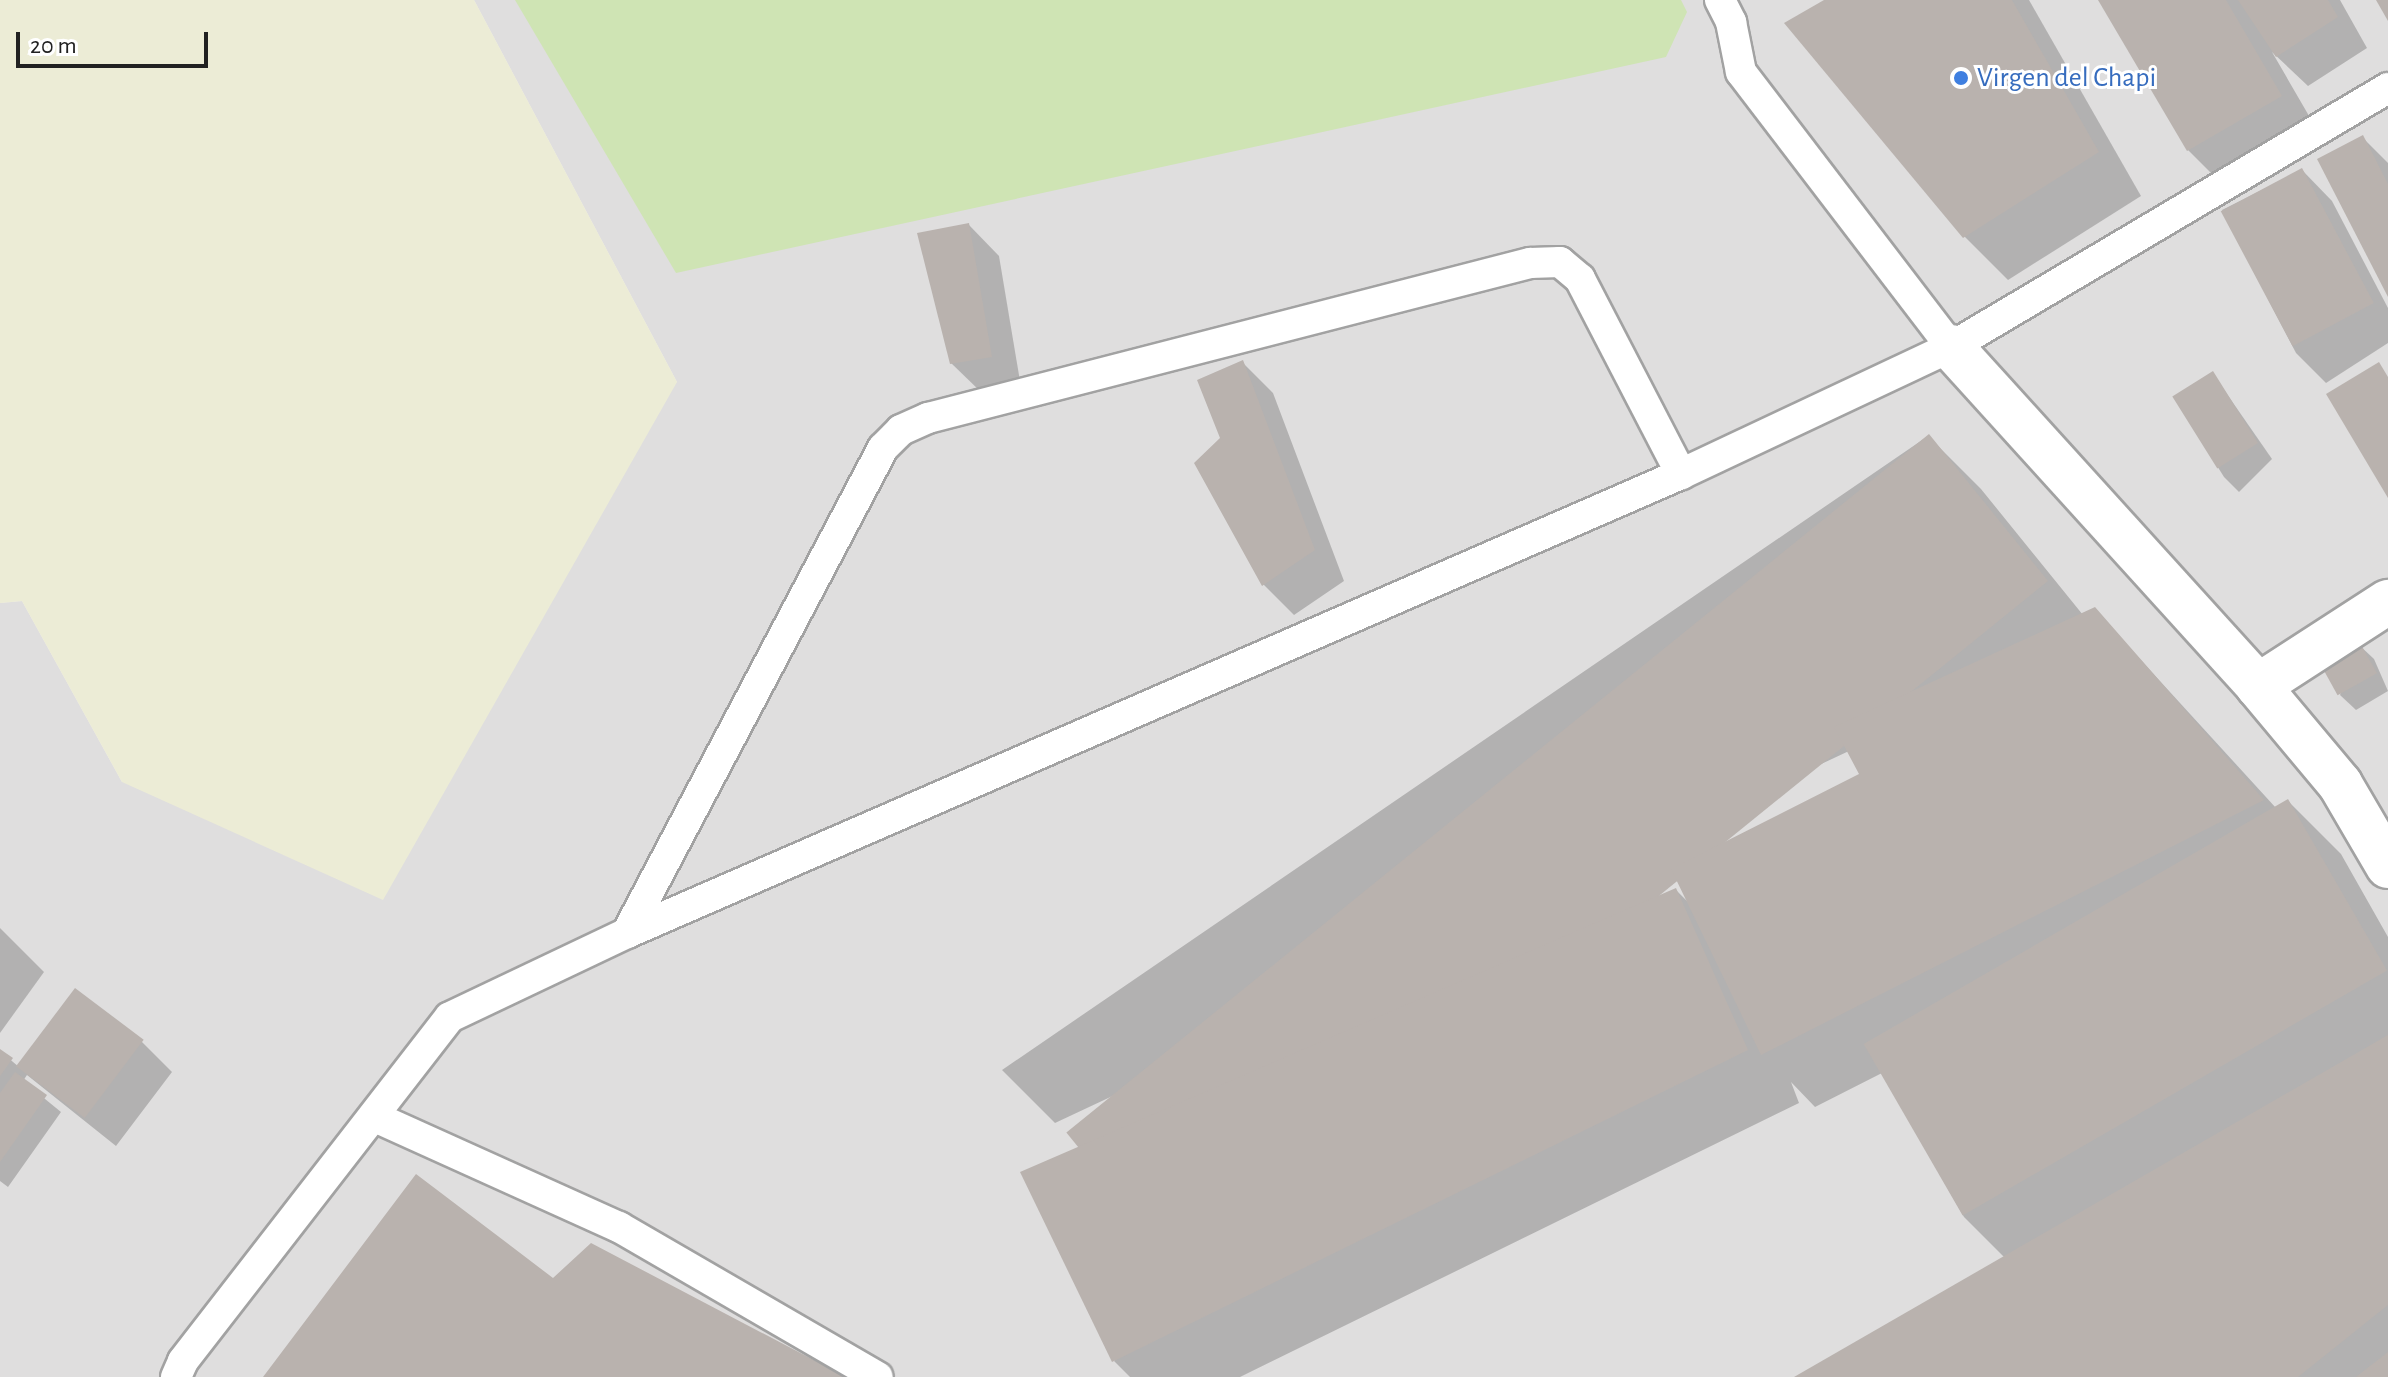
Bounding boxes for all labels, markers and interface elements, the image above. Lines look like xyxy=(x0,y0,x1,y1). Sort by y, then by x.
scale bar xyxy=(20,16,212,66)
text: 20 m xyxy=(30,34,77,58)
place label: Virgen del Chapi xyxy=(1977,61,2156,95)
marker: Virgen del Chapi xyxy=(1952,69,1970,87)

